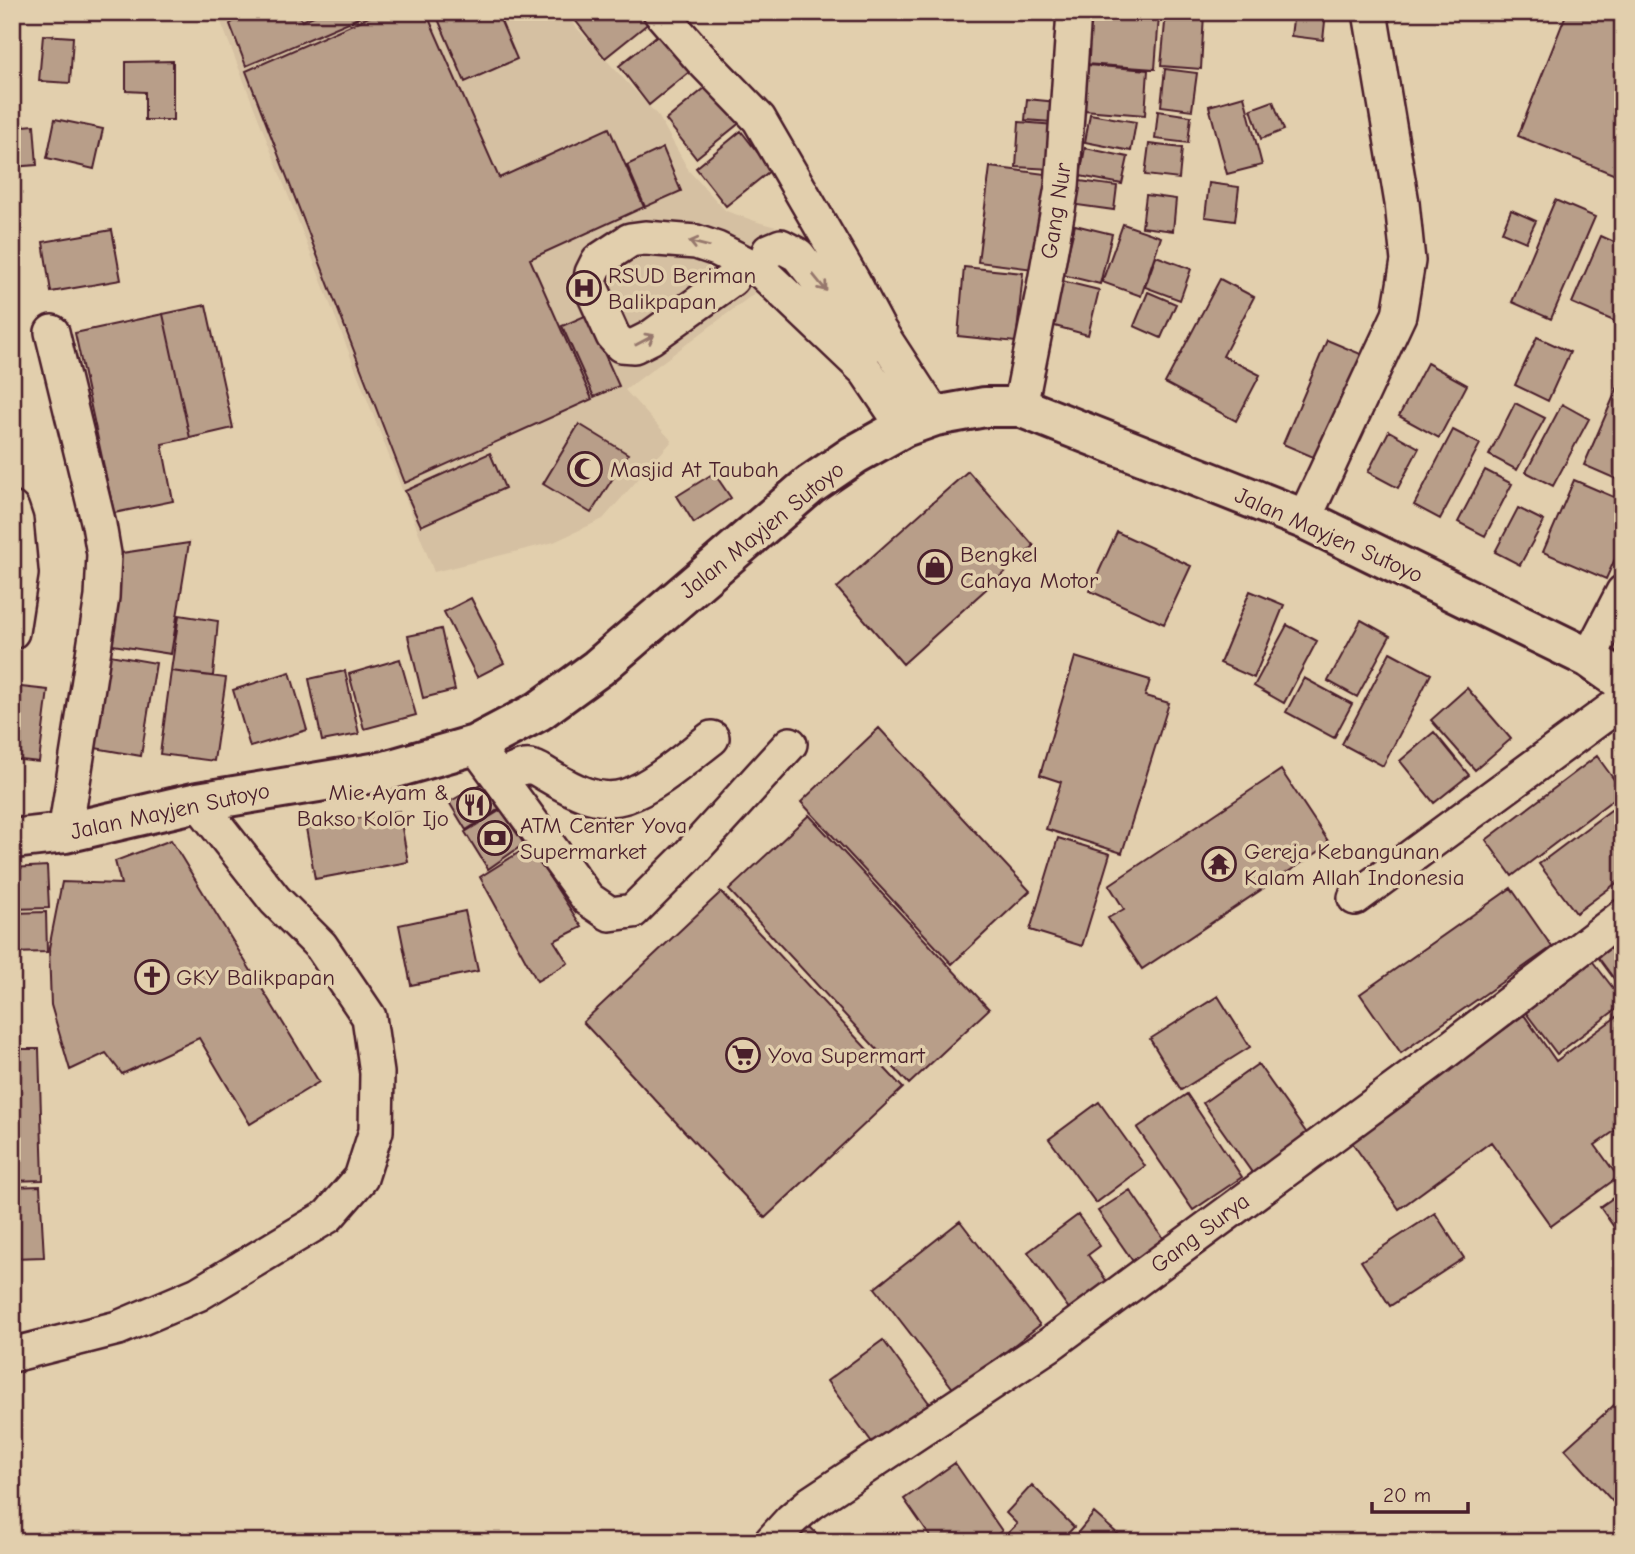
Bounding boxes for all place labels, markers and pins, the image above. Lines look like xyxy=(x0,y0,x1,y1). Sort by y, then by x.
place label: RSUD Beriman Balikpapan xyxy=(608,262,756,315)
hospital icon: RSUD Beriman Balikpapan xyxy=(565,269,603,307)
mosque icon: Masjid At Taubah xyxy=(566,450,604,488)
place label: Masjid At Taubah xyxy=(610,456,779,483)
place label: Bengkel Cahaya Motor xyxy=(960,541,1099,594)
shop icon: Bengkel Cahaya Motor xyxy=(916,548,954,586)
place label: Mie Ayam & Bakso Kolor Ijo xyxy=(297,779,449,832)
restaurant icon: Mie Ayam & Bakso Kolor Ijo xyxy=(455,786,493,824)
place label: ATM Center Yova Supermarket xyxy=(520,812,687,865)
bank icon: ATM Center Yova Supermarket xyxy=(476,819,514,857)
place label: Gereja Kebangunan Kalam Allah Indonesia xyxy=(1244,838,1465,891)
temple icon: Gereja Kebangunan Kalam Allah Indonesia xyxy=(1200,845,1238,883)
church icon: GKY Balikpapan xyxy=(133,958,171,996)
place label: GKY Balikpapan xyxy=(176,964,335,991)
supermarket icon: Yova Supermart xyxy=(724,1036,762,1074)
place label: Yova Supermart xyxy=(768,1042,926,1069)

